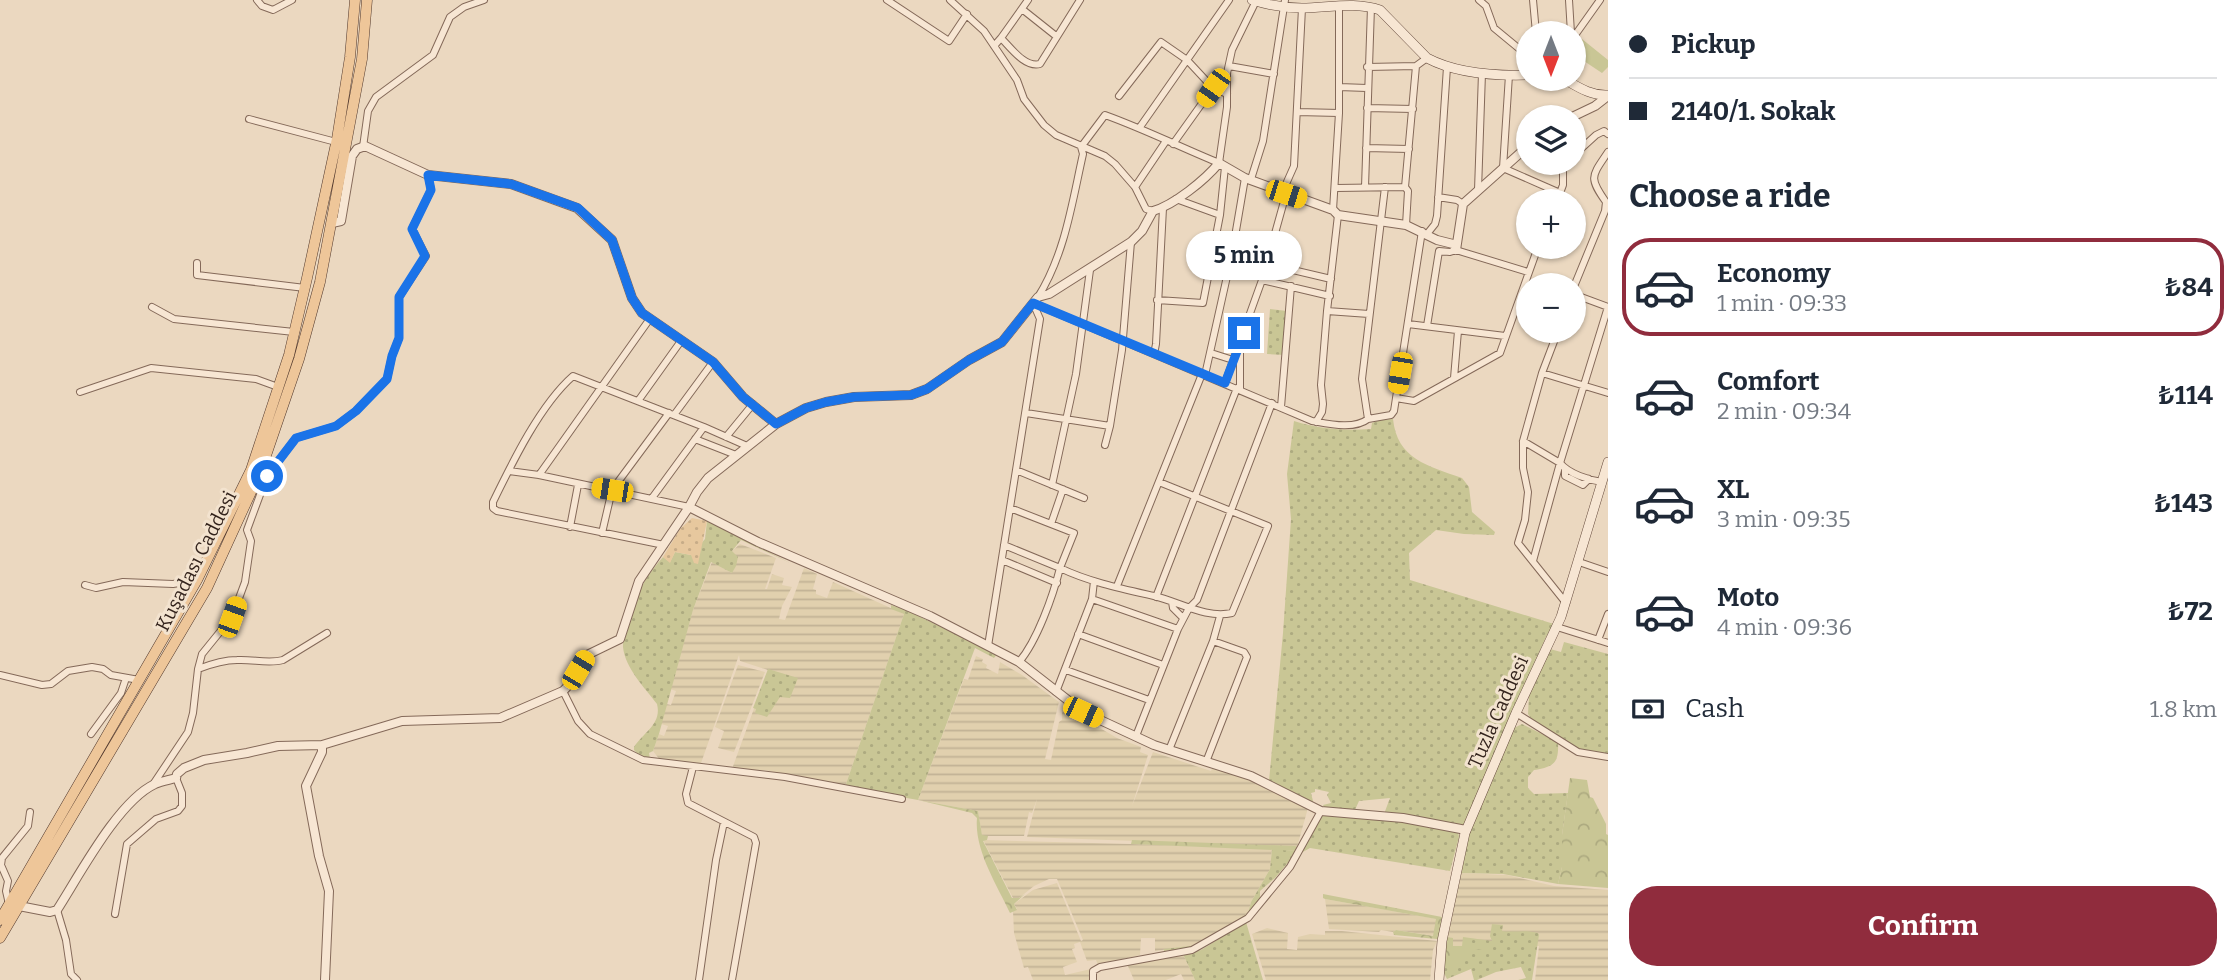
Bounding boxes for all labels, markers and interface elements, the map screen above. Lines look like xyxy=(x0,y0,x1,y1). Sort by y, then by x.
north arrow xyxy=(1516,21,1586,91)
map controls xyxy=(1516,21,1586,343)
text: Pickup xyxy=(1671,29,1756,60)
car xyxy=(1193,65,1234,111)
text: 2140/1. Sokak xyxy=(1671,96,1836,127)
button: layers xyxy=(1516,105,1586,175)
text: Choose a ride xyxy=(1629,177,1830,215)
car xyxy=(1263,178,1310,210)
button: + xyxy=(1516,189,1586,259)
callout: 5 min xyxy=(1186,232,1302,280)
text: 5 min xyxy=(1214,241,1274,269)
icon: car xyxy=(1633,256,1696,319)
text: Economy xyxy=(1717,258,1831,289)
text: ₺84 xyxy=(2164,272,2213,303)
button: − xyxy=(1516,273,1586,343)
text: 1 min · 09:33 xyxy=(1717,289,1847,317)
route end xyxy=(1228,317,1260,349)
car xyxy=(1387,350,1414,396)
icon: car xyxy=(1633,364,1696,427)
text: Comfort xyxy=(1717,366,1820,397)
text: ₺114 xyxy=(2157,380,2213,411)
text: 2 min · 09:34 xyxy=(1717,397,1851,425)
route start xyxy=(251,460,283,492)
icon: car xyxy=(1633,472,1696,535)
text: XL xyxy=(1717,474,1749,505)
car xyxy=(590,476,635,504)
street label: Kuşadası Caddesi xyxy=(151,487,241,635)
text: ₺143 xyxy=(2154,488,2213,519)
text: 3 min · 09:35 xyxy=(1717,505,1851,533)
icon: car xyxy=(1633,580,1696,643)
text: Moto xyxy=(1717,582,1779,613)
car xyxy=(215,594,250,640)
text: ₺72 xyxy=(2167,596,2213,627)
text: 4 min · 09:36 xyxy=(1717,613,1852,641)
car xyxy=(559,647,598,693)
street label: Tuzla Caddesi xyxy=(1463,652,1533,772)
icon: cash xyxy=(1629,690,1667,728)
text: Cash xyxy=(1685,693,1744,724)
car xyxy=(1060,694,1107,730)
text: 1.8 km xyxy=(2150,695,2217,723)
button: Confirm xyxy=(1629,886,2217,966)

